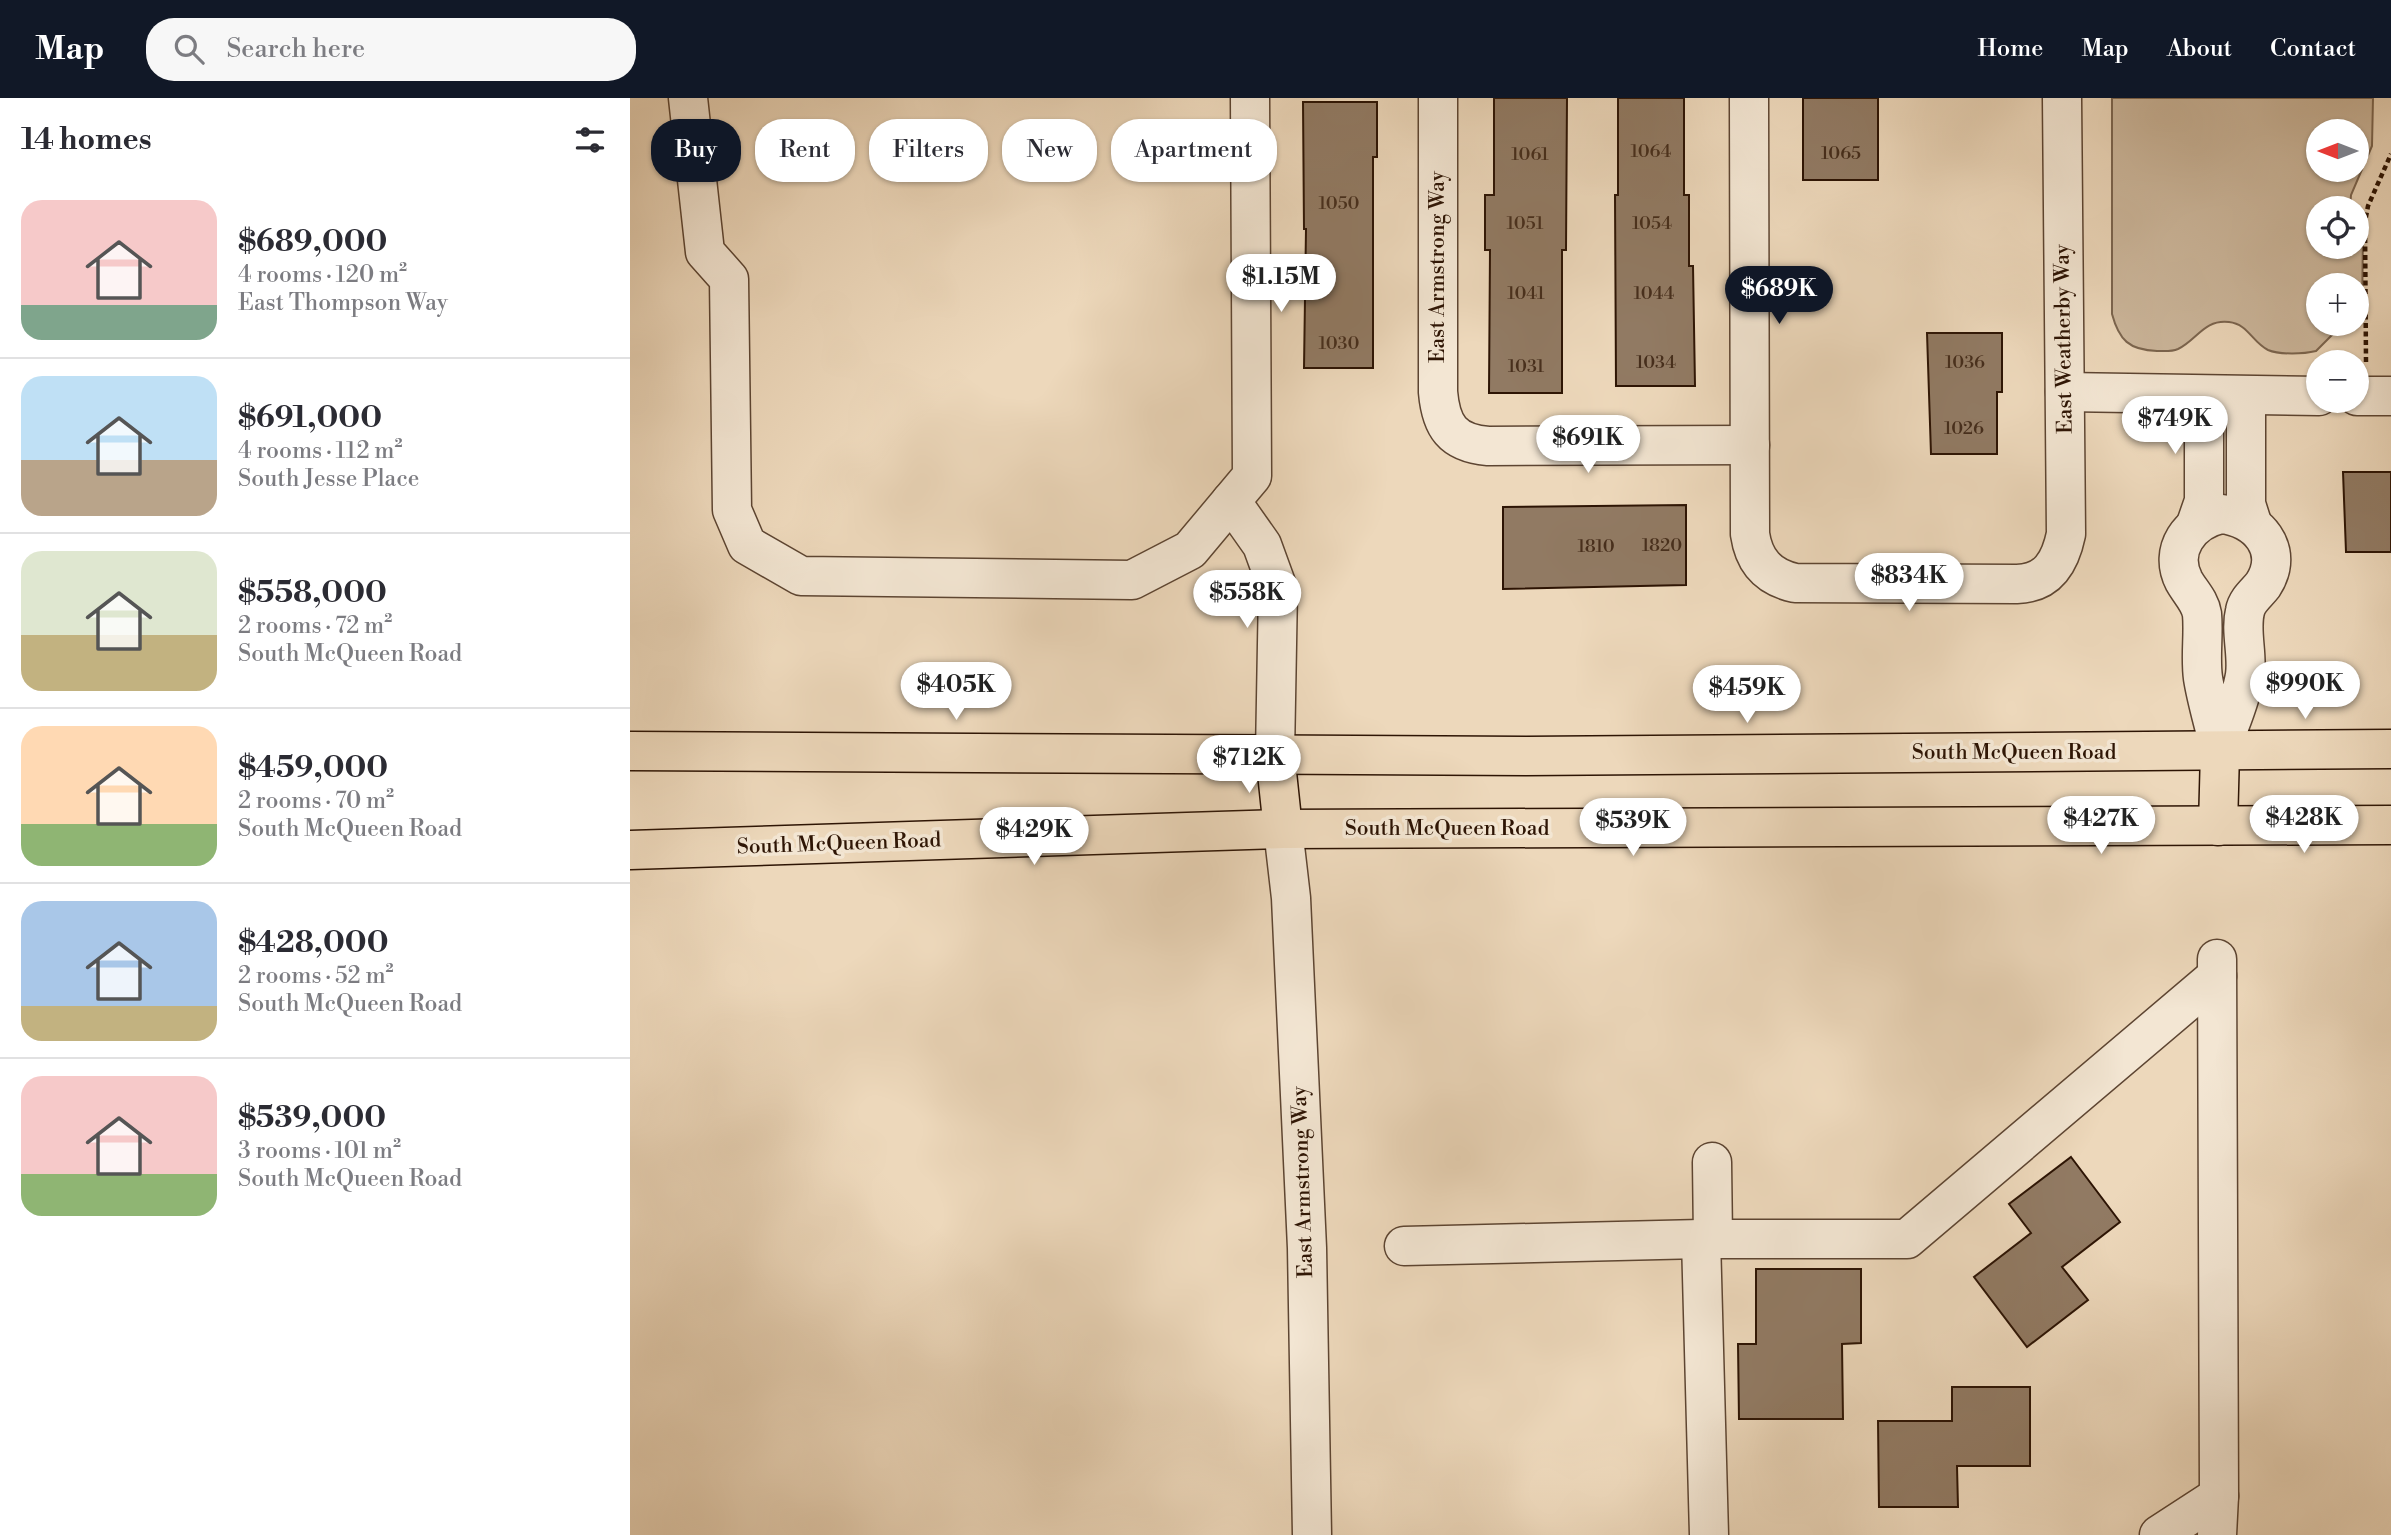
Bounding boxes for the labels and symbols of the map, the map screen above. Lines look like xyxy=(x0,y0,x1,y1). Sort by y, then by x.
north arrow xyxy=(2306,119,2370,182)
house number: 1064 xyxy=(1630,140,1672,163)
house number: 1065 xyxy=(1821,142,1861,165)
house number: 1061 xyxy=(1511,143,1549,166)
street label: East Armstrong Way xyxy=(1425,170,1451,363)
house number: 1050 xyxy=(1319,192,1360,215)
house number: 1051 xyxy=(1507,212,1544,235)
house number: 1054 xyxy=(1632,212,1672,235)
street label: East Weatherby Way xyxy=(2049,243,2079,434)
pin: $1.15M xyxy=(1224,254,1338,314)
pin: $689K xyxy=(1730,266,1828,326)
house number: 1041 xyxy=(1507,282,1545,305)
house number: 1044 xyxy=(1634,282,1675,305)
house number: 1030 xyxy=(1319,332,1360,355)
house number: 1034 xyxy=(1636,351,1676,374)
house number: 1036 xyxy=(1945,351,1985,374)
house number: 1031 xyxy=(1508,355,1544,378)
pin: $749K xyxy=(2126,396,2224,456)
pin: $691K xyxy=(1539,416,1637,475)
house number: 1026 xyxy=(1944,417,1984,440)
house number: 1820 xyxy=(1642,534,1682,557)
house number: 1810 xyxy=(1577,535,1615,558)
pin: $834K xyxy=(1860,554,1958,613)
pin: $558K xyxy=(1198,570,1296,630)
pin: $405K xyxy=(907,662,1005,722)
pin: $990K xyxy=(2256,662,2354,721)
pin: $459K xyxy=(1698,666,1796,725)
pin: $712K xyxy=(1200,736,1298,795)
street label: South McQueen Road xyxy=(1912,740,2116,766)
pin: $427K xyxy=(2052,796,2150,856)
pin: $428K xyxy=(2255,796,2353,855)
pin: $539K xyxy=(1584,798,1682,858)
pin: $429K xyxy=(985,808,1083,867)
street label: South McQueen Road xyxy=(1345,816,1549,842)
street label: South McQueen Road xyxy=(736,827,942,861)
street label: East Armstrong Way xyxy=(1287,1085,1319,1278)

